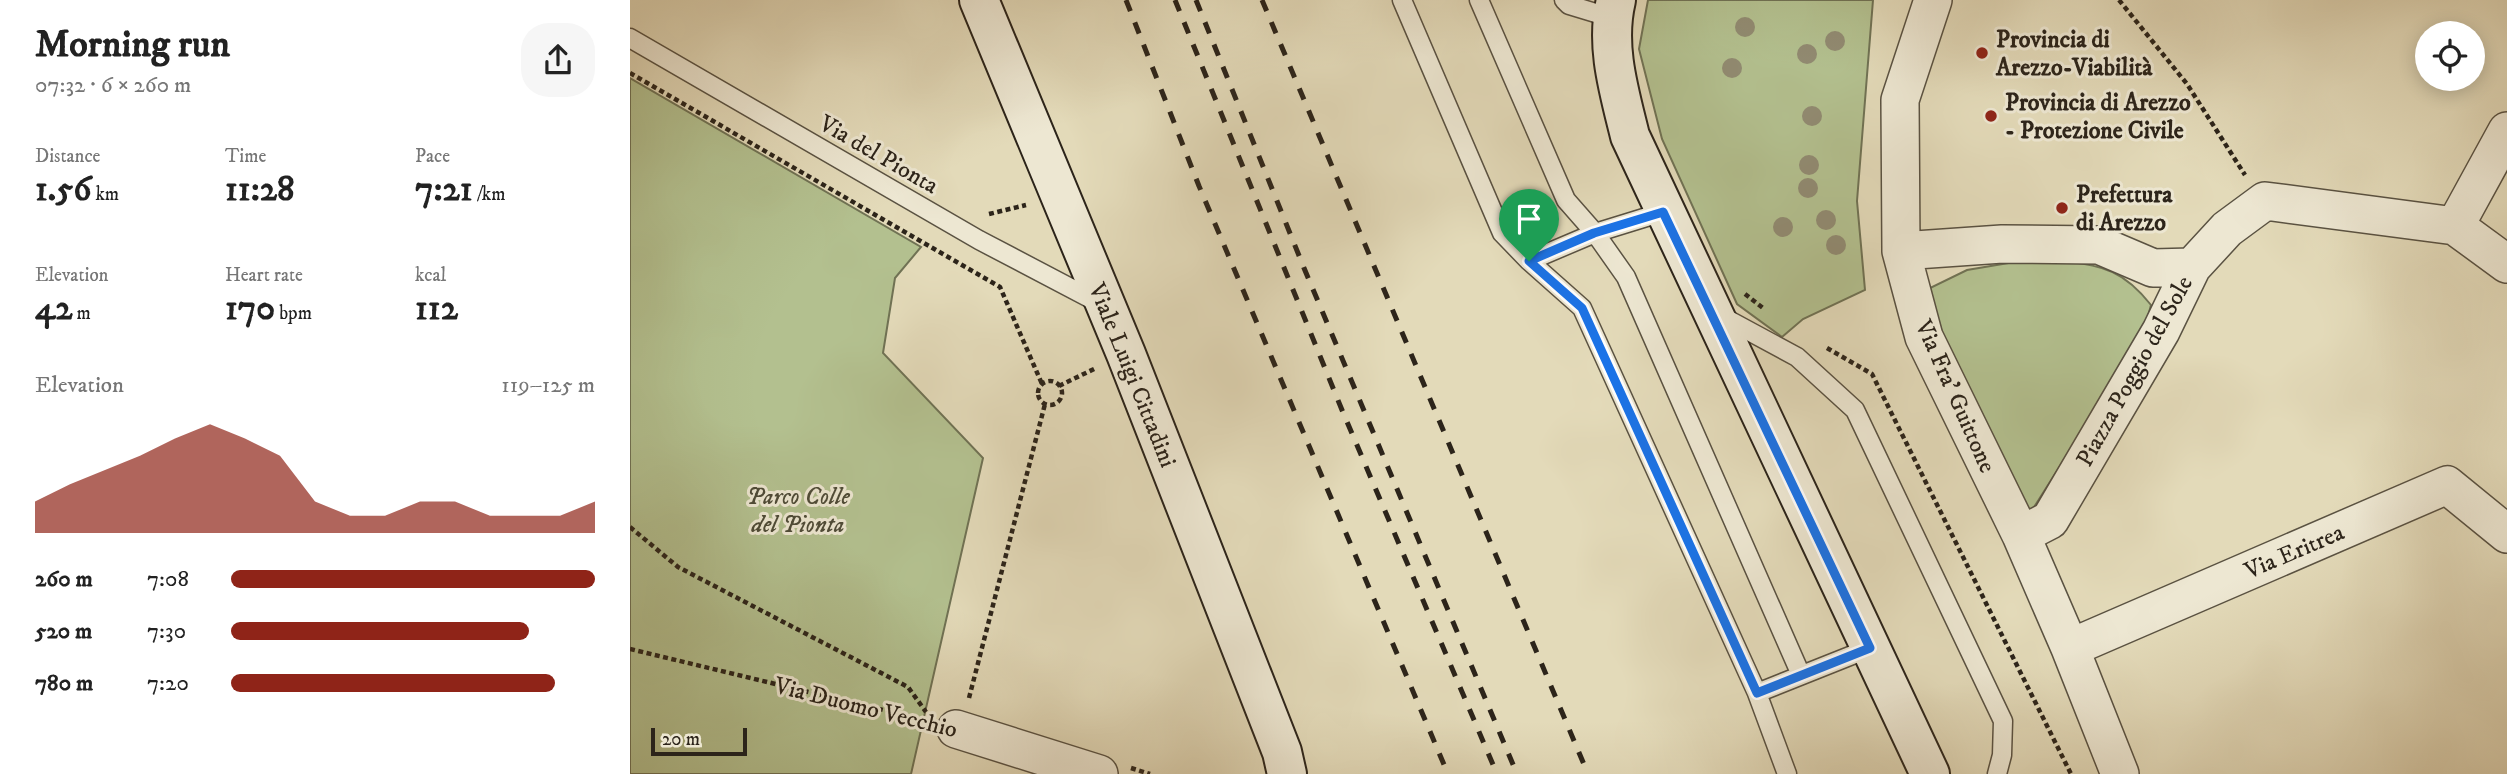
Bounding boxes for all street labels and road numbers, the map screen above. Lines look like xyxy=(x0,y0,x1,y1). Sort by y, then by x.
street label: Via del Pionta xyxy=(813,108,944,201)
street label: Piazza Poggio del Sole xyxy=(2070,271,2200,472)
street label: Viale Luigi Cittadini xyxy=(1081,278,1183,472)
street label: Via Fra' Guittone xyxy=(1908,314,2002,478)
street label: Via Eritrea xyxy=(2239,517,2349,587)
street label: Via Duomo Vecchio xyxy=(770,671,960,745)

